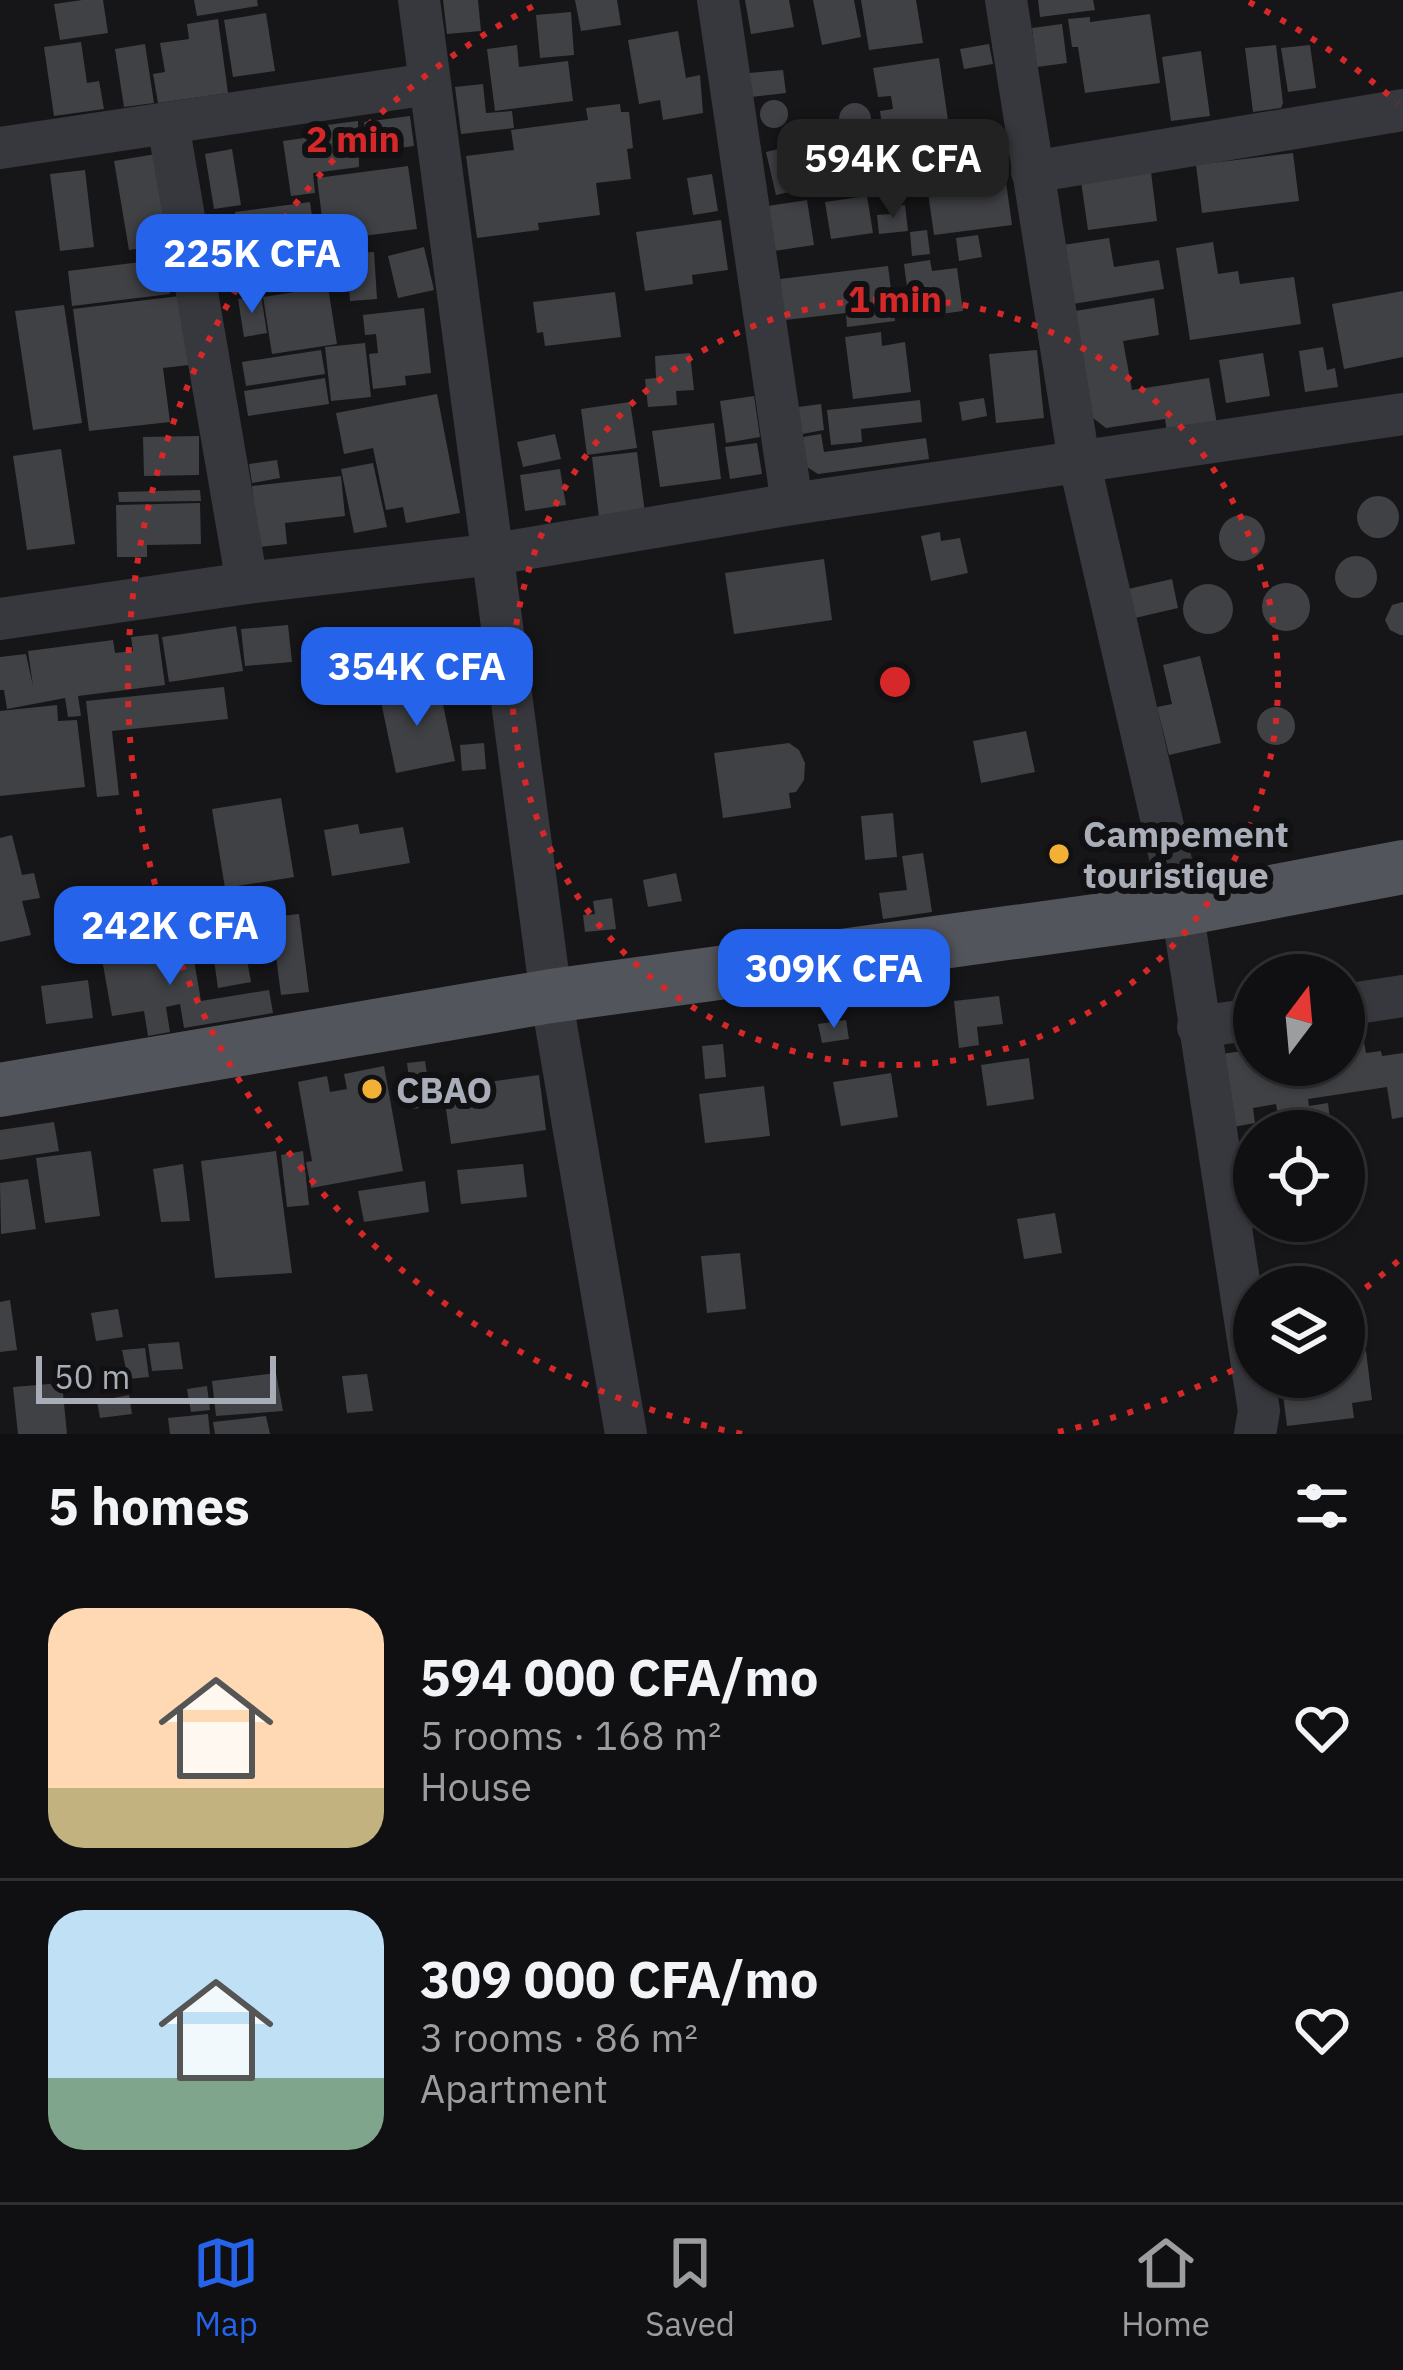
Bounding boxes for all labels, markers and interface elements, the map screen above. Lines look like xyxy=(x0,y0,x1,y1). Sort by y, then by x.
text: 2 min xyxy=(306,115,400,162)
pin: 594K CFA xyxy=(769,119,1017,221)
text: 594K CFA xyxy=(804,132,982,183)
pin: 225K CFA xyxy=(128,214,376,316)
text: 225K CFA xyxy=(163,227,341,278)
text: 1 min xyxy=(848,275,942,322)
pin: 354K CFA xyxy=(293,627,541,729)
text: 354K CFA xyxy=(328,640,506,691)
centre of rings xyxy=(874,661,916,703)
place label: Campement touristique xyxy=(1083,810,1289,898)
marker: Campement touristique xyxy=(1046,841,1072,867)
pin: 242K CFA xyxy=(46,886,294,988)
text: 242K CFA xyxy=(81,899,259,950)
pin: 309K CFA xyxy=(710,929,958,1031)
text: 309K CFA xyxy=(745,942,923,993)
north arrow xyxy=(1233,954,1365,1086)
map controls xyxy=(1233,954,1365,1398)
place label: CBAO xyxy=(396,1066,492,1113)
marker: CBAO xyxy=(359,1076,385,1102)
button: locate xyxy=(1233,1110,1365,1242)
button: layers xyxy=(1233,1266,1365,1398)
scale bar xyxy=(36,1350,276,1403)
text: 50 m xyxy=(54,1355,130,1398)
text: 5 homes xyxy=(48,1473,250,1539)
icon: filters xyxy=(1289,1473,1355,1539)
text: 594 000 CFA/mo xyxy=(420,1644,819,1710)
icon: home xyxy=(144,1656,288,1800)
icon: heart xyxy=(1289,1695,1355,1761)
text: 5 rooms · 168 m² xyxy=(420,1710,722,1761)
text: House xyxy=(420,1761,532,1812)
text: 309 000 CFA/mo xyxy=(420,1946,819,2012)
icon: home xyxy=(144,1958,288,2102)
icon: heart xyxy=(1289,1997,1355,2063)
text: 3 rooms · 86 m² xyxy=(420,2012,698,2063)
text: Apartment xyxy=(420,2063,608,2114)
tab: Map xyxy=(193,2230,259,2345)
tab: Saved xyxy=(645,2230,735,2345)
tab: Home xyxy=(1121,2230,1210,2345)

